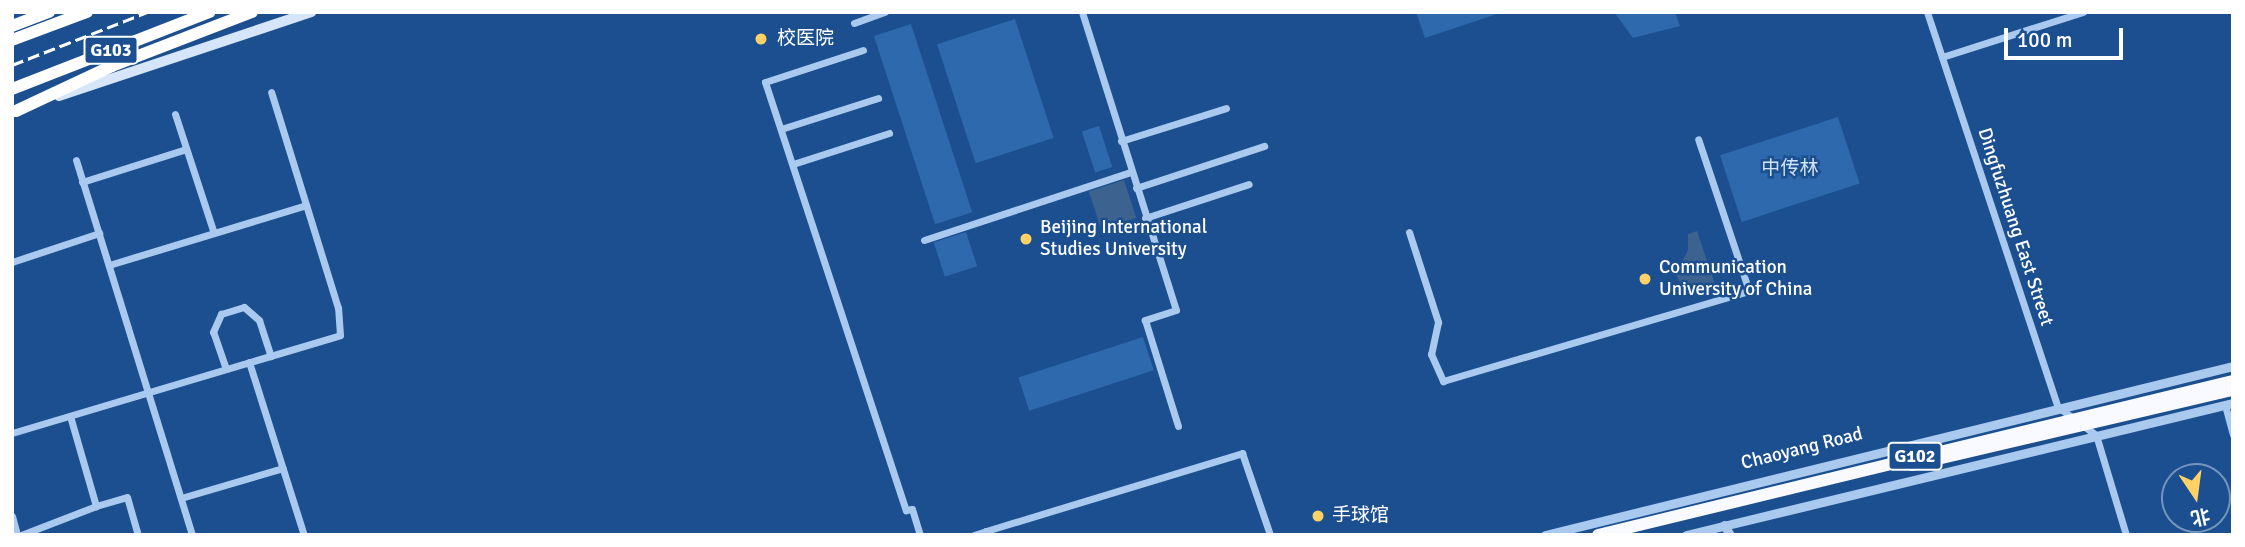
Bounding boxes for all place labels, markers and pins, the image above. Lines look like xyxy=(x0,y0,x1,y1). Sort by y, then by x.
place label: 校医院 xyxy=(777,28,834,50)
marker: 校医院 xyxy=(751,29,771,49)
place label: Beijing International Studies University xyxy=(1040,217,1207,261)
marker: Beijing International Studies University xyxy=(1018,231,1034,247)
place label: Communication University of China xyxy=(1659,257,1812,301)
marker: Communication University of China xyxy=(1637,271,1653,287)
place label: 手球馆 xyxy=(1332,505,1389,527)
marker: 手球馆 xyxy=(1310,508,1326,524)

